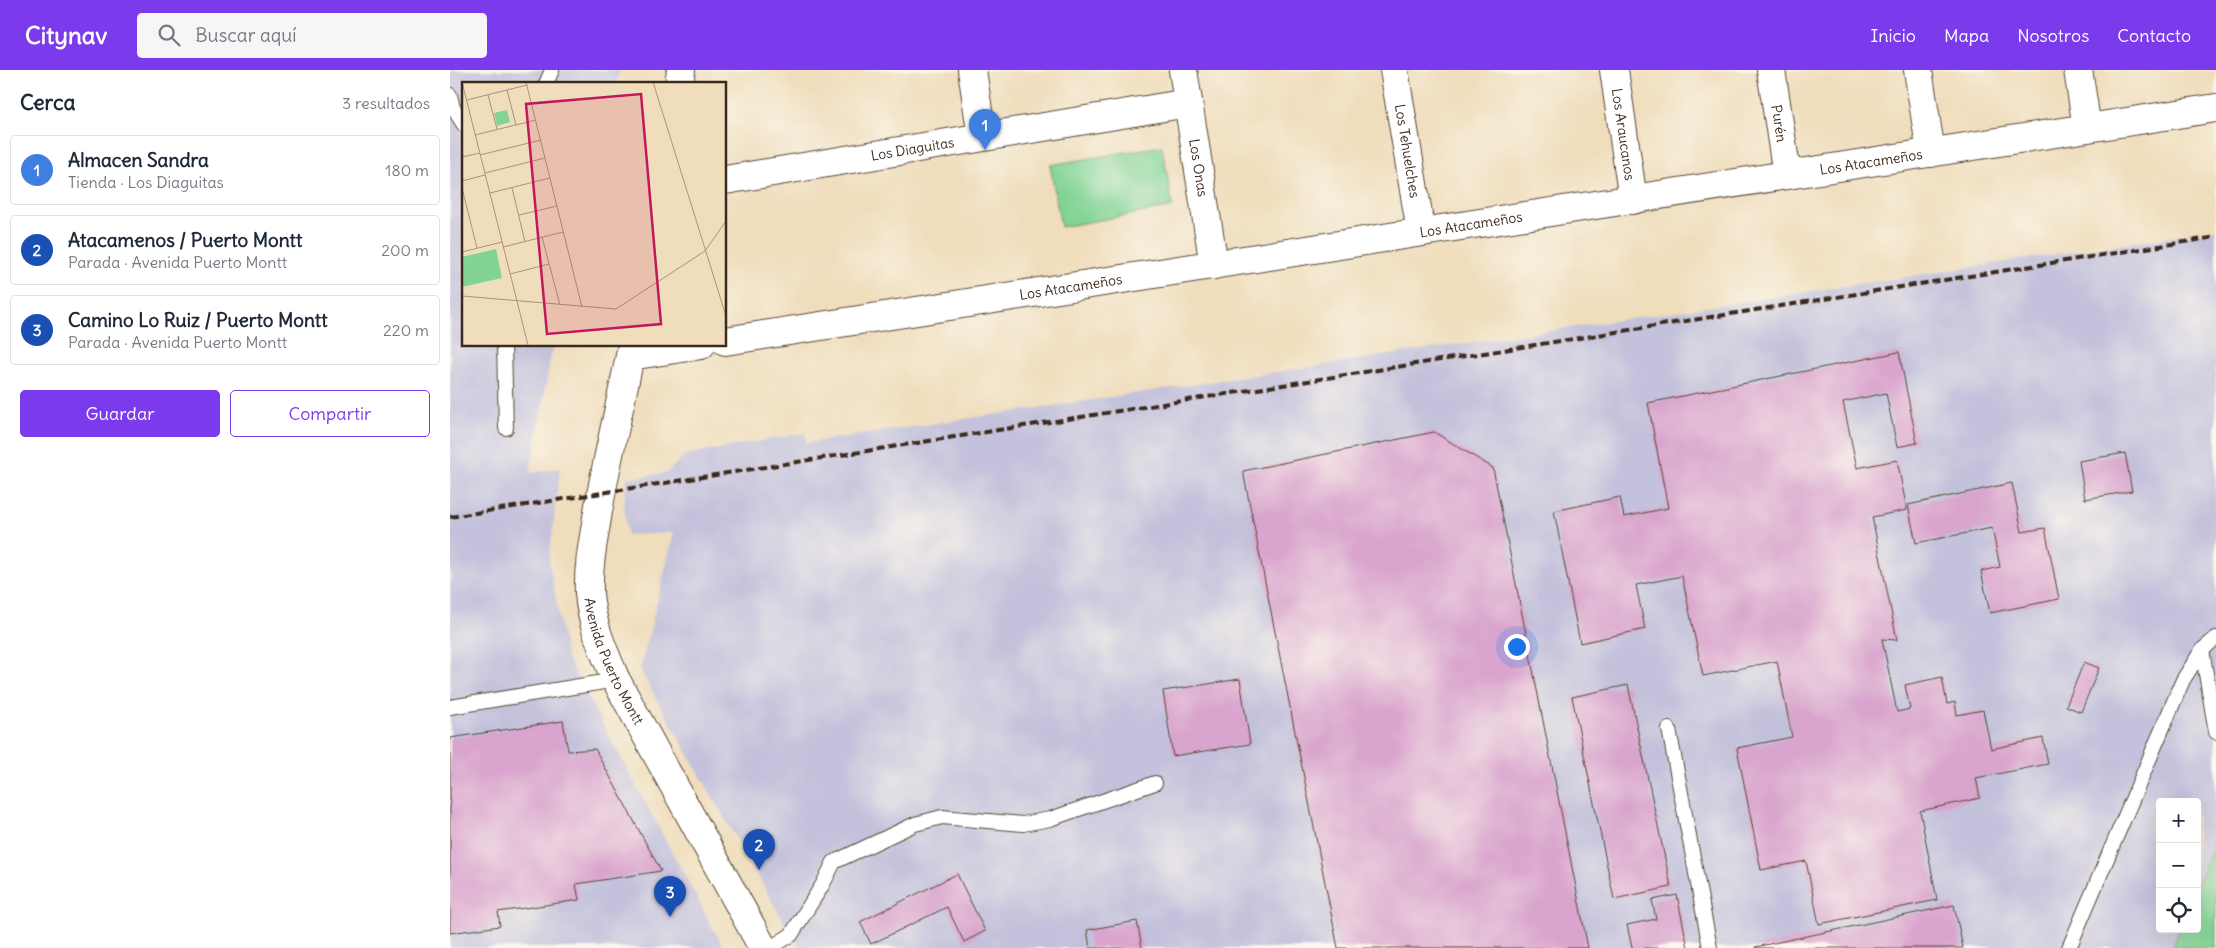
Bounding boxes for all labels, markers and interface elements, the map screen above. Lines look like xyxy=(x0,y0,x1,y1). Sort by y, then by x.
search box xyxy=(137,13,487,58)
text: Citynav xyxy=(25,20,107,50)
icon: search xyxy=(155,21,183,49)
text: Buscar aquí xyxy=(195,23,297,47)
text: Inicio xyxy=(1870,24,1916,47)
text: Mapa xyxy=(1944,24,1989,47)
text: Nosotros xyxy=(2017,24,2089,47)
text: Contacto xyxy=(2117,24,2191,47)
inset map xyxy=(462,82,726,346)
street label: Los Araucanos xyxy=(1608,87,1639,182)
text: Cerca xyxy=(20,89,75,116)
text: 3 resultados xyxy=(342,93,430,113)
street label: Los Tehuelches xyxy=(1391,103,1424,199)
street label: Purén xyxy=(1767,103,1791,143)
pin: 1 xyxy=(969,109,1001,150)
street label: Los Diaguitas xyxy=(869,133,955,165)
street label: Los Onas xyxy=(1185,138,1212,198)
street label: Los Atacameños xyxy=(1818,145,1924,179)
text: Almacen Sandra xyxy=(68,148,209,172)
text: 1 xyxy=(34,160,40,180)
text: 180 m xyxy=(385,160,429,180)
text: Tienda · Los Diaguitas xyxy=(68,172,224,192)
street label: Los Atacameños xyxy=(1418,208,1524,241)
text: Atacamenos / Puerto Montt xyxy=(68,228,302,252)
text: 2 xyxy=(33,240,41,260)
text: 200 m xyxy=(381,240,429,260)
text: Parada · Avenida Puerto Montt xyxy=(68,252,287,272)
street label: Los Atacameños xyxy=(1018,270,1123,304)
text: Camino Lo Ruiz / Puerto Montt xyxy=(68,308,328,332)
text: 3 xyxy=(32,320,42,340)
text: 220 m xyxy=(383,320,429,340)
text: Parada · Avenida Puerto Montt xyxy=(68,332,287,352)
button: Guardar xyxy=(20,390,220,437)
button: Compartir xyxy=(230,390,430,437)
street label: Avenida Puerto Montt xyxy=(580,597,648,728)
your location xyxy=(1504,634,1530,660)
map controls xyxy=(2156,798,2201,933)
button: + xyxy=(2156,798,2201,843)
pin: 2 xyxy=(743,829,775,870)
button: − xyxy=(2156,843,2201,888)
pin: 3 xyxy=(654,876,686,917)
button: locate xyxy=(2156,888,2201,933)

